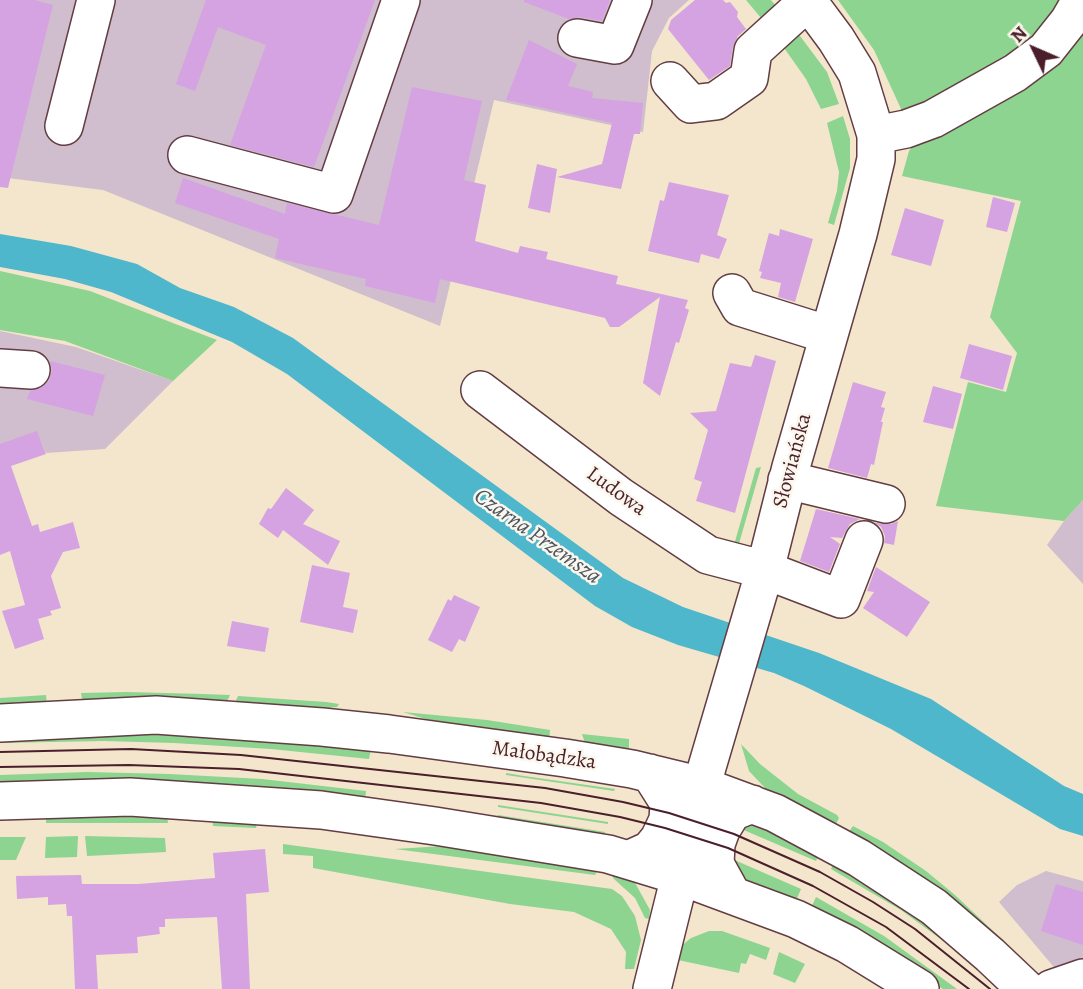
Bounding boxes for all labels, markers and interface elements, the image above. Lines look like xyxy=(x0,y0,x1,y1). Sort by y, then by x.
north arrow xyxy=(999,14,1069,84)
text: N xyxy=(1005,20,1033,48)
street label: Słowiańska xyxy=(768,411,818,511)
street label: Ludowa xyxy=(581,462,651,522)
water label: Czarna Przemsza xyxy=(468,483,606,591)
street label: Małobądzka xyxy=(490,736,598,776)

